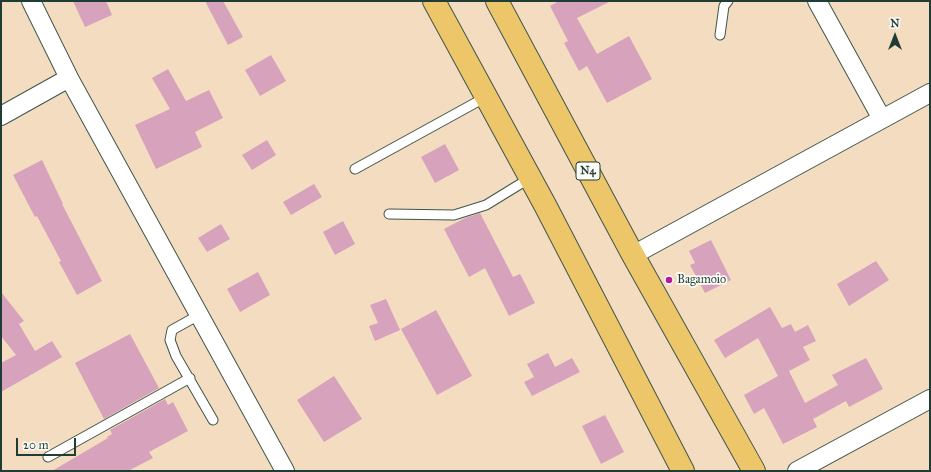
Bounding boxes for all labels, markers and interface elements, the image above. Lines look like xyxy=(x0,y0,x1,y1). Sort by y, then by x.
north arrow xyxy=(875,16,915,56)
text: N xyxy=(890,17,900,30)
road number: N4 xyxy=(576,162,600,180)
place label: Bagamoio xyxy=(677,273,726,287)
marker: Bagamoio xyxy=(664,275,674,285)
scale bar xyxy=(18,430,78,456)
text: 20 m xyxy=(23,438,49,452)

